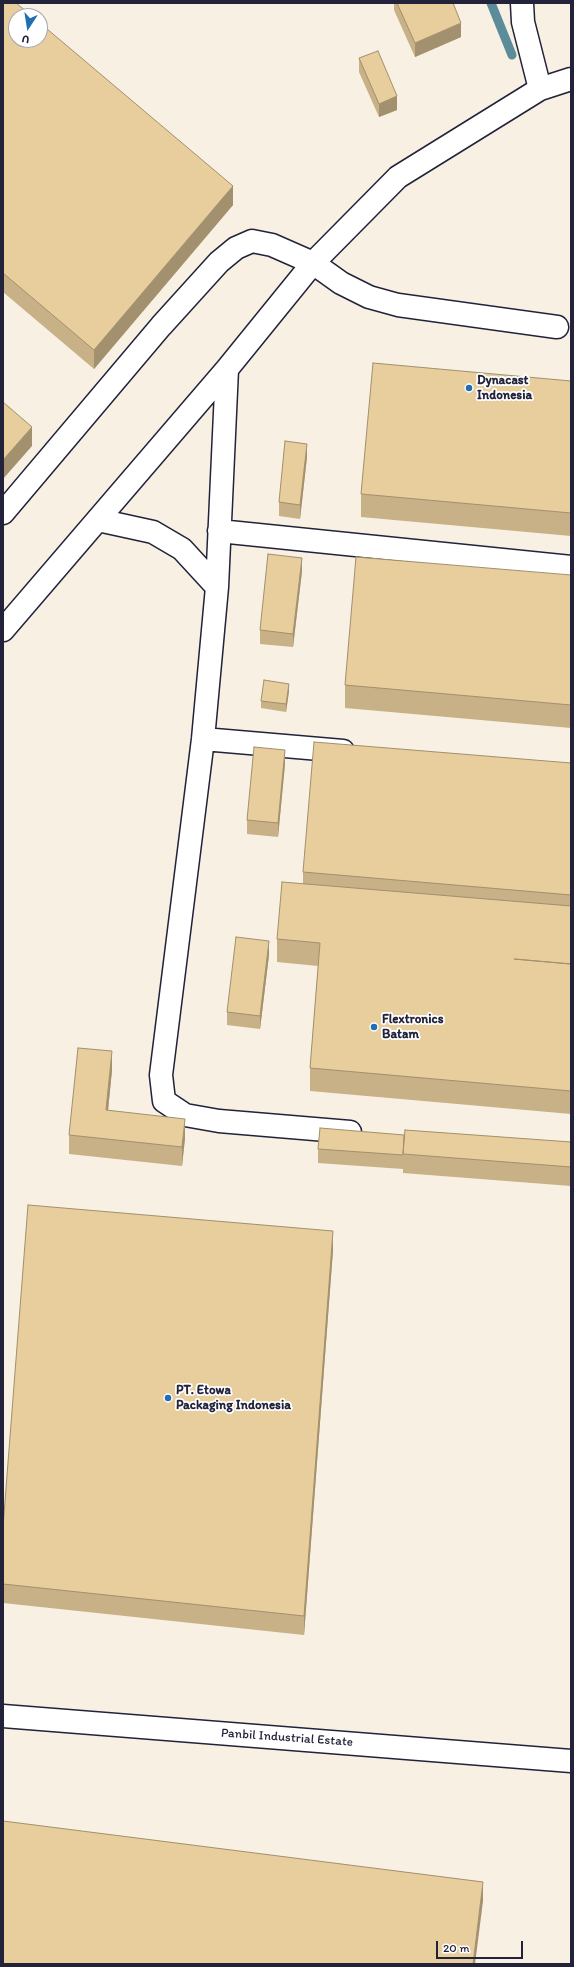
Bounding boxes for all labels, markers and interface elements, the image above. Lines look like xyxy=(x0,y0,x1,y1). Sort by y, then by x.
north arrow xyxy=(8,8,48,48)
text: U xyxy=(21,32,31,46)
place label: Dynacast Indonesia xyxy=(477,373,532,404)
marker: Dynacast Indonesia xyxy=(464,383,474,393)
place label: Flextronics Batam xyxy=(382,1012,443,1043)
marker: Flextronics Batam xyxy=(369,1022,379,1032)
place label: PT. Etowa Packaging Indonesia xyxy=(176,1383,291,1414)
marker: PT. Etowa Packaging Indonesia xyxy=(163,1393,173,1403)
street label: Panbil Industrial Estate xyxy=(221,1726,353,1750)
scale bar xyxy=(438,1933,525,1959)
text: 20 m xyxy=(443,1941,470,1955)

